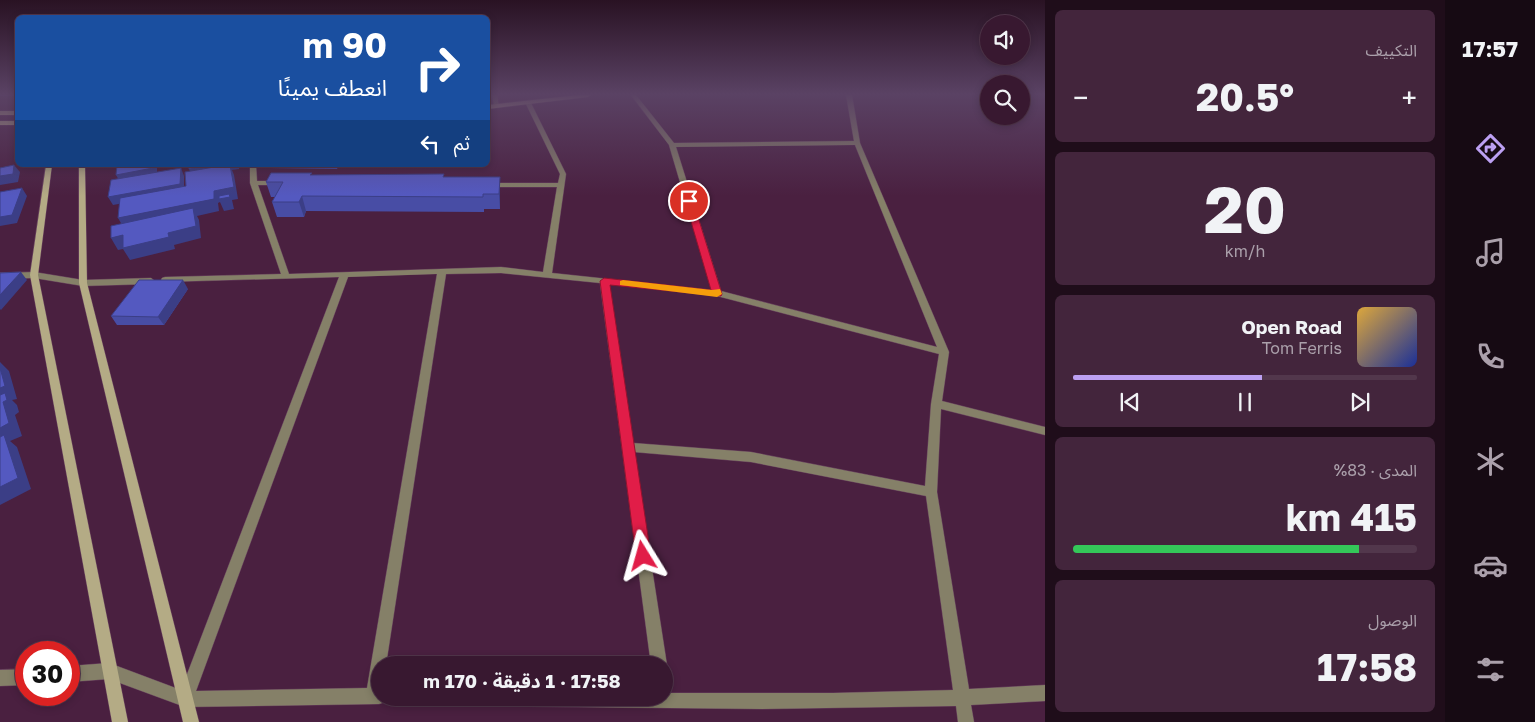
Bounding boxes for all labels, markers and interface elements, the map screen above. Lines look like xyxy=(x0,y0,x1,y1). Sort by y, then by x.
map controls xyxy=(980,15,1030,125)
button: sound xyxy=(980,15,1030,65)
text: 90 m xyxy=(303,24,387,66)
icon: right xyxy=(405,35,470,100)
text: 17:57 xyxy=(1462,35,1518,62)
text: التكييف xyxy=(1365,40,1417,60)
text: انعطف يمينًا xyxy=(278,74,387,101)
text: 20.5° xyxy=(1196,74,1294,119)
button: search xyxy=(980,75,1030,125)
text: − xyxy=(1073,81,1088,114)
text: + xyxy=(1402,81,1417,114)
icon: left xyxy=(416,130,444,158)
text: ثم xyxy=(454,131,470,154)
icon: directions xyxy=(1473,131,1508,166)
text: 20 xyxy=(1204,169,1286,247)
pin xyxy=(668,180,710,222)
icon: arrive xyxy=(675,187,703,215)
icon: music xyxy=(1473,235,1508,270)
text: km/h xyxy=(1225,241,1265,261)
text: Open Road xyxy=(1241,315,1342,338)
text: Tom Ferris xyxy=(1262,338,1342,358)
icon: phone xyxy=(1473,339,1508,374)
icon: previous xyxy=(1116,388,1144,416)
icon: pause xyxy=(1231,388,1259,416)
icon: next xyxy=(1346,388,1374,416)
icon: climate xyxy=(1473,444,1508,479)
text: المدى · 83% xyxy=(1334,460,1417,480)
text: 415 km xyxy=(1286,494,1417,539)
position arrow xyxy=(616,529,668,581)
icon: car xyxy=(1473,548,1508,583)
text: الوصول xyxy=(1368,610,1417,630)
speed limit sign: 30 xyxy=(15,641,80,706)
text: 17:58 xyxy=(1317,644,1417,689)
icon: filters xyxy=(1473,652,1508,687)
text: 17:58 · 1 دقيقة · 170 m xyxy=(423,669,621,692)

